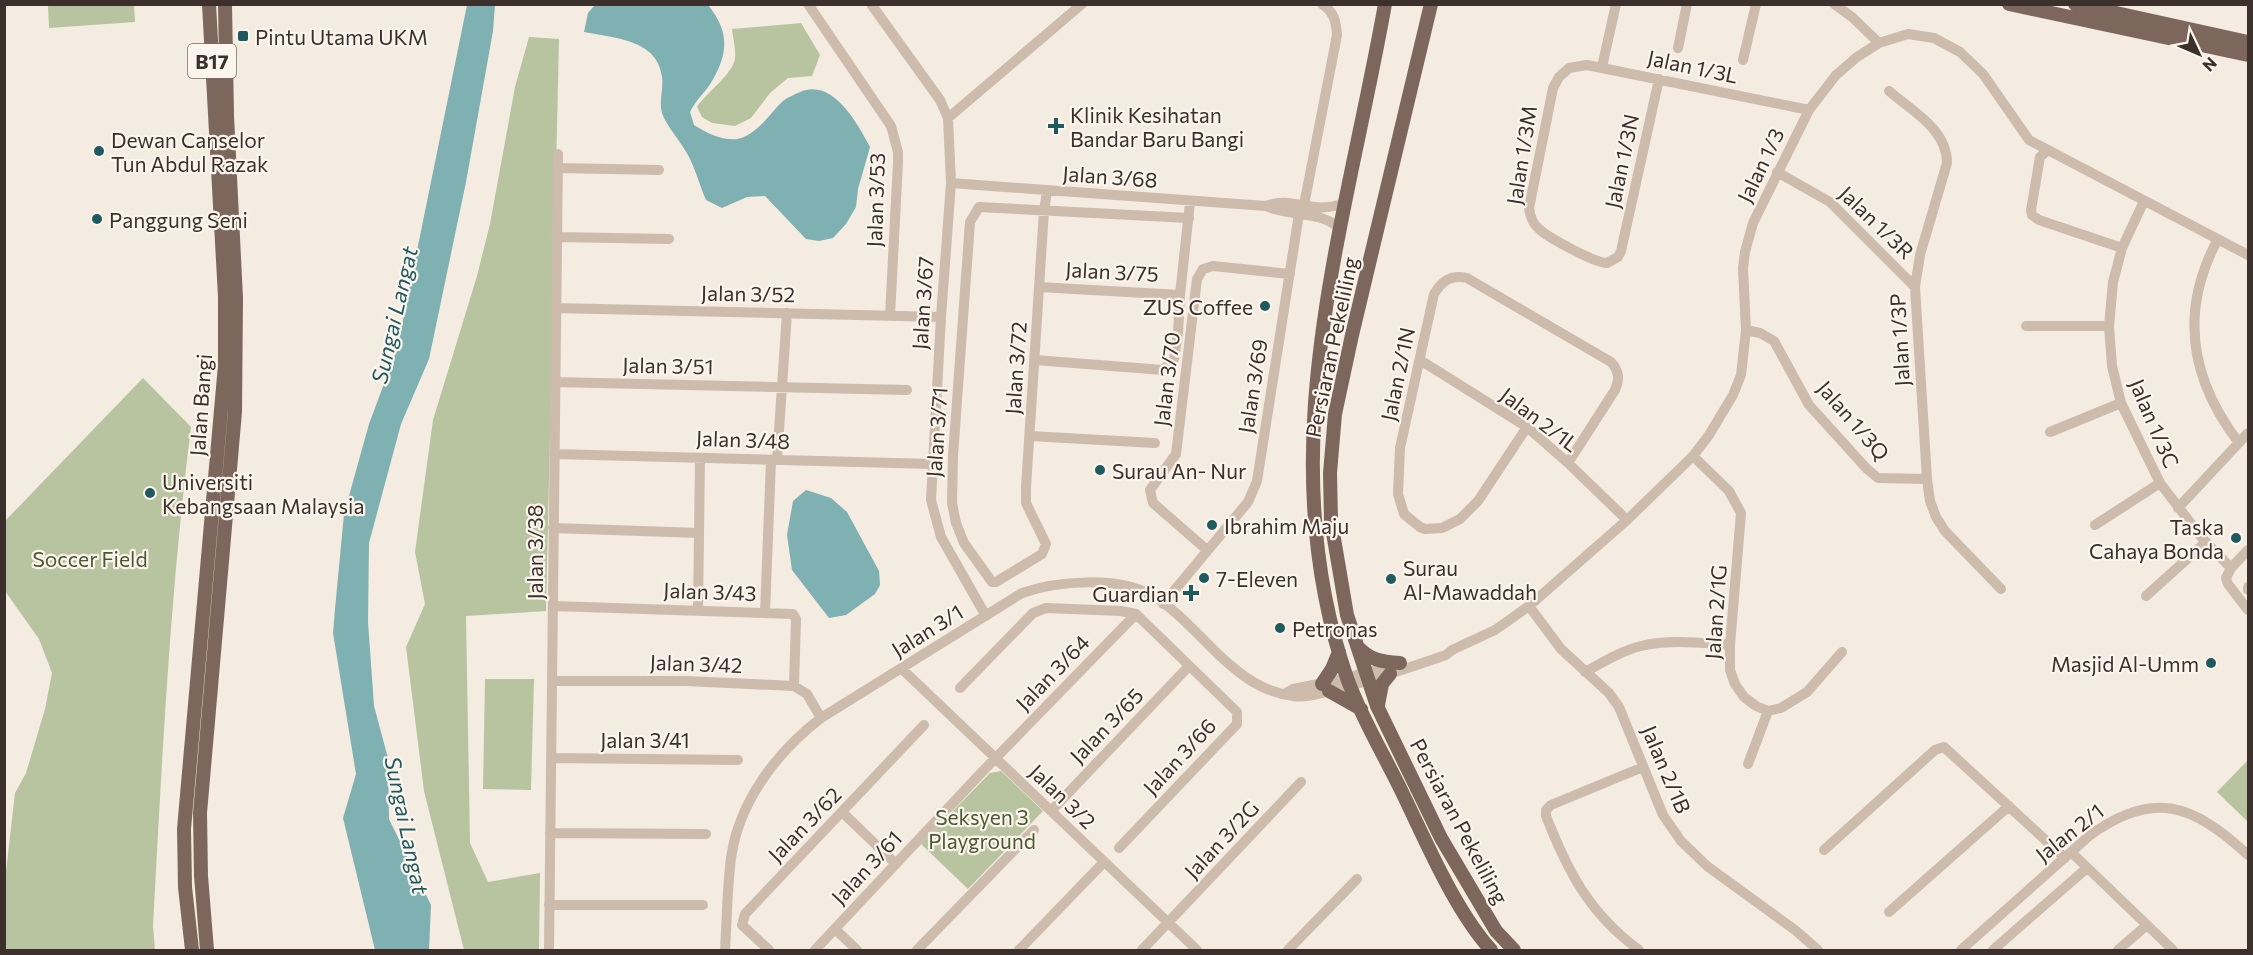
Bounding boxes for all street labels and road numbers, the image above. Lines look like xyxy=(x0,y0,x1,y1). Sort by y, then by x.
road number: B17 xyxy=(188,44,236,78)
street label: Jalan 1/3L xyxy=(1646,44,1740,88)
street label: Jalan 1/3M xyxy=(1501,104,1541,206)
street label: Jalan 1/3N xyxy=(1599,112,1643,210)
street label: Jalan 1/3 xyxy=(1731,124,1789,206)
street label: Jalan 3/53 xyxy=(861,152,889,248)
street label: Jalan 3/68 xyxy=(1062,160,1158,192)
street label: Jalan 1/3R xyxy=(1835,180,1919,264)
street label: Persiaran Pekeliling xyxy=(1300,254,1362,440)
street label: Jalan 3/67 xyxy=(906,255,938,351)
street label: Jalan 3/75 xyxy=(1065,256,1159,286)
street label: Jalan 3/52 xyxy=(701,280,795,306)
street label: Jalan 1/3P xyxy=(1884,293,1914,387)
street label: Jalan 3/72 xyxy=(999,321,1031,415)
street label: Jalan 2/1N xyxy=(1375,325,1419,423)
street label: Jalan 3/70 xyxy=(1148,330,1184,428)
street label: Jalan 3/69 xyxy=(1232,337,1272,435)
street label: Jalan 3/51 xyxy=(622,352,714,378)
street label: Jalan Bangi xyxy=(184,353,216,457)
street label: Jalan 1/3Q xyxy=(1813,375,1895,465)
street label: Jalan 1/3C xyxy=(2125,375,2185,471)
street label: Jalan 2/1L xyxy=(1496,381,1584,457)
street label: Jalan 3/71 xyxy=(920,386,952,478)
street label: Jalan 3/48 xyxy=(696,425,790,453)
street label: Jalan 3/38 xyxy=(522,504,547,600)
street label: Jalan 2/1G xyxy=(1699,564,1731,660)
street label: Jalan 3/43 xyxy=(663,577,757,605)
street label: Jalan 3/1 xyxy=(887,598,967,662)
street label: Jalan 3/64 xyxy=(1010,629,1094,715)
street label: Jalan 3/42 xyxy=(649,649,743,677)
street label: Jalan 3/65 xyxy=(1064,682,1148,768)
street label: Jalan 3/66 xyxy=(1137,713,1221,799)
street label: Jalan 2/1B xyxy=(1637,721,1697,817)
street label: Jalan 3/41 xyxy=(600,727,690,752)
street label: Persiaran Pekeliling xyxy=(1406,734,1514,908)
street label: Jalan 3/2 xyxy=(1025,759,1101,833)
street label: Jalan 3/62 xyxy=(762,781,846,867)
street label: Jalan 3/2G xyxy=(1179,795,1263,883)
street label: Jalan 2/1 xyxy=(2030,798,2108,866)
street label: Jalan 3/61 xyxy=(826,825,906,909)

